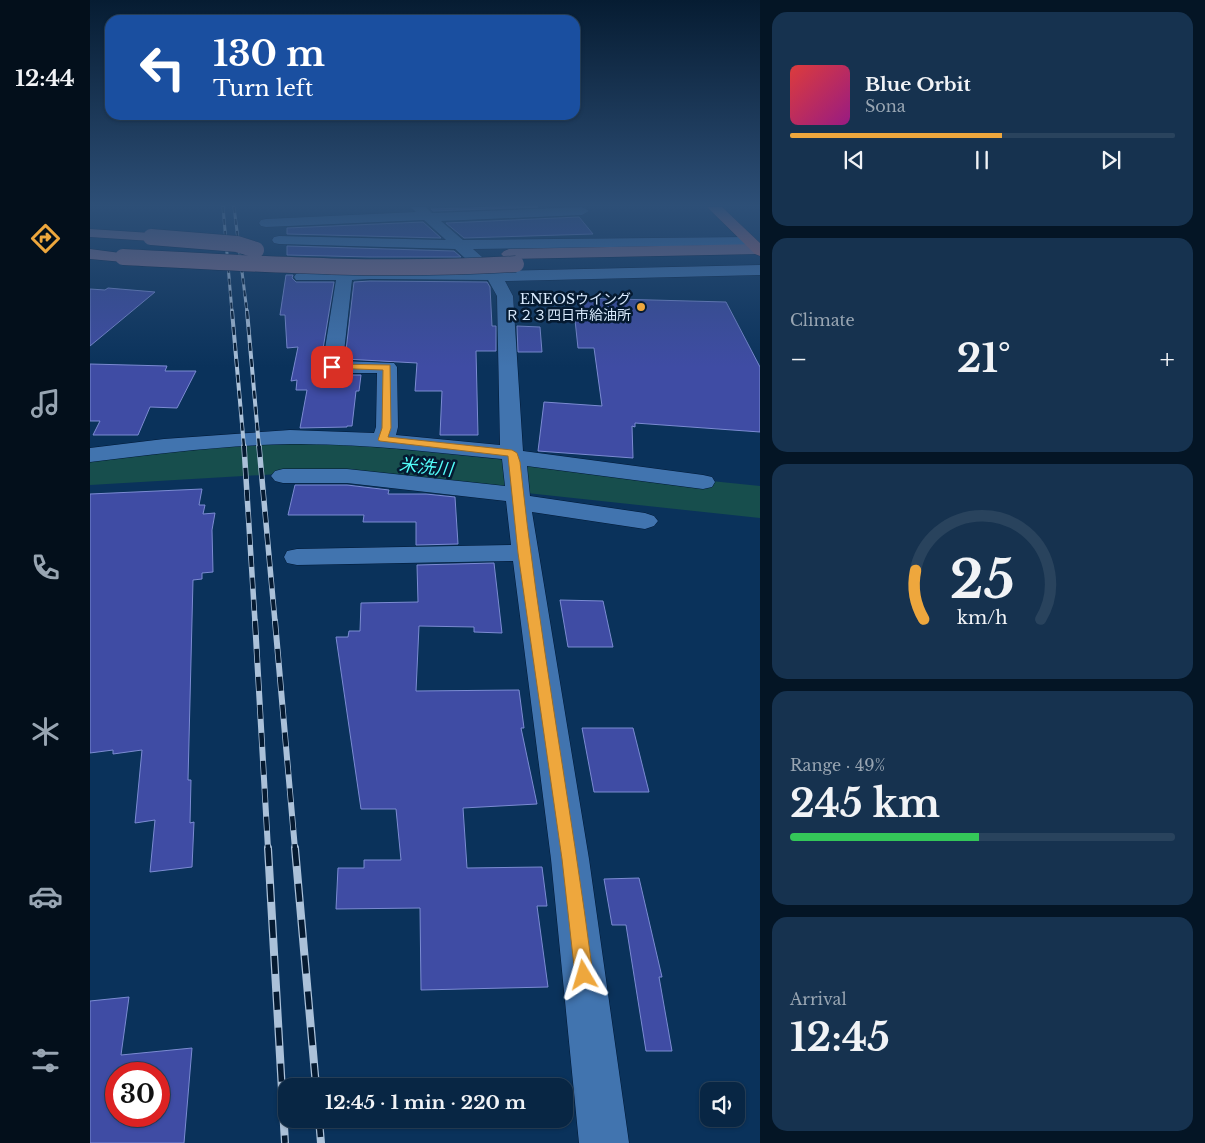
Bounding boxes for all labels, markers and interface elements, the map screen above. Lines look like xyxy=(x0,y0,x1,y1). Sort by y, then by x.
text: 130 m xyxy=(213,32,325,75)
icon: left xyxy=(130,35,195,100)
text: 12:44 xyxy=(15,65,75,92)
text: Blue Orbit xyxy=(865,73,971,96)
text: Turn left xyxy=(213,75,313,102)
text: Sona xyxy=(865,96,906,116)
icon: previous xyxy=(840,146,868,174)
icon: pause xyxy=(968,146,996,174)
icon: next xyxy=(1097,146,1125,174)
icon: directions xyxy=(28,221,63,256)
place label: ENEOSウイング Ｒ２３四日市給油所 xyxy=(505,290,631,324)
marker: ENEOSウイング Ｒ２３四日市給油所 xyxy=(635,301,647,313)
text: Climate xyxy=(790,310,855,330)
text: 21° xyxy=(957,335,1011,382)
text: − xyxy=(790,342,808,377)
text: + xyxy=(1160,342,1175,377)
pin xyxy=(311,346,353,388)
icon: arrive xyxy=(318,353,346,381)
icon: music xyxy=(28,386,63,421)
water label: 米洗川 xyxy=(398,453,456,481)
text: 25 xyxy=(950,548,1015,612)
icon: phone xyxy=(28,550,63,585)
text: km/h xyxy=(957,607,1008,629)
icon: climate xyxy=(28,714,63,749)
text: Range · 49% xyxy=(790,755,885,775)
text: 245 km xyxy=(790,780,940,827)
icon: car xyxy=(28,879,63,914)
position arrow xyxy=(557,948,609,1000)
text: Arrival xyxy=(790,989,847,1009)
text: 12:45 xyxy=(790,1014,890,1061)
icon: filters xyxy=(28,1043,63,1078)
speed limit sign: 30 xyxy=(105,1062,170,1127)
map controls xyxy=(700,1082,745,1127)
button: sound xyxy=(700,1082,745,1127)
text: 12:45 · 1 min · 220 m xyxy=(325,1091,526,1114)

